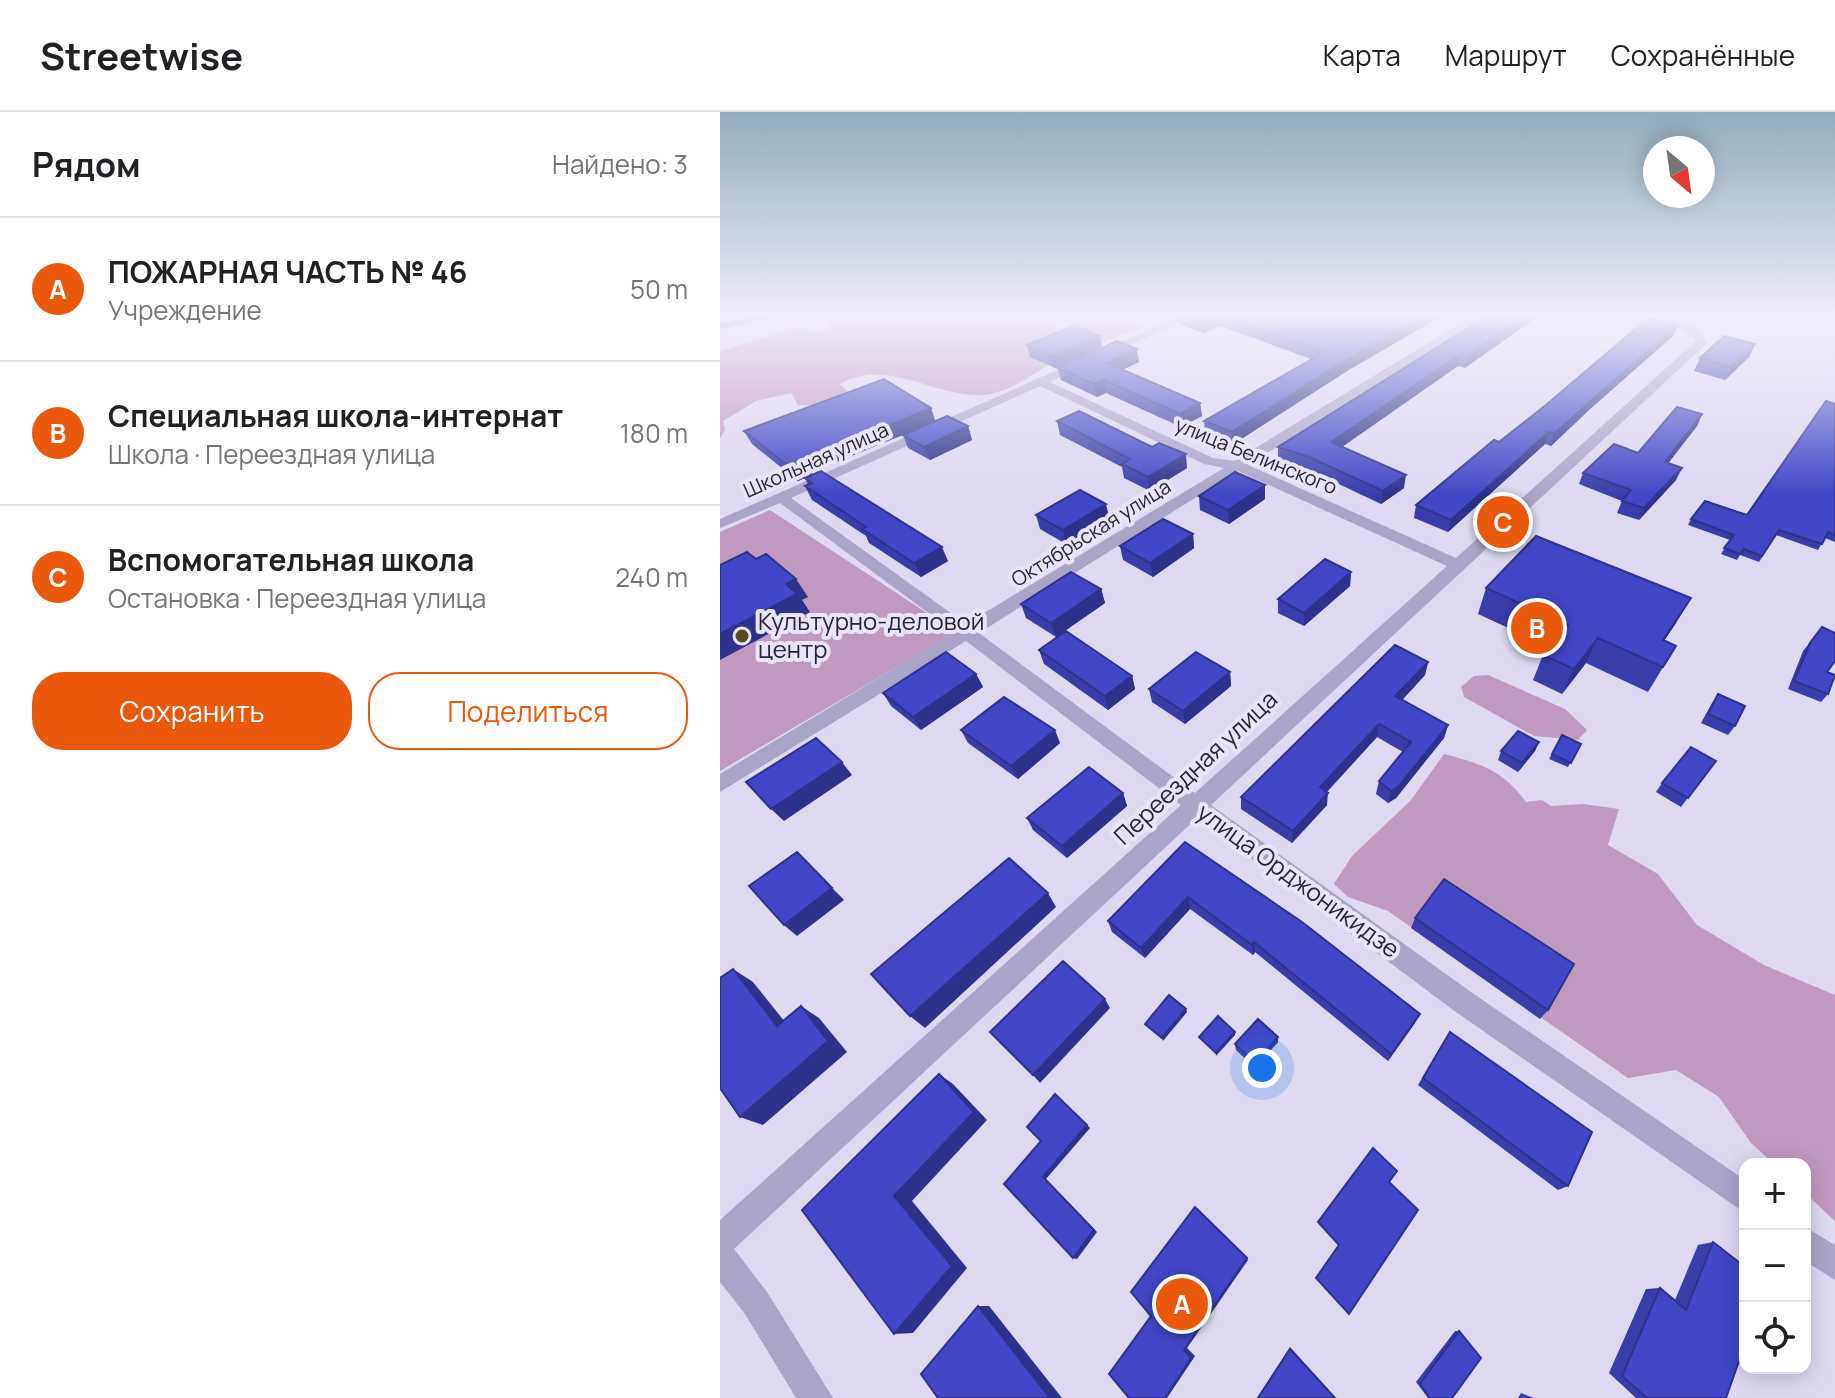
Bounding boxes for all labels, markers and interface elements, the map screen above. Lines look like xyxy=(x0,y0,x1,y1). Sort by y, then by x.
text: Streetwise xyxy=(40,29,243,81)
text: Карта xyxy=(1323,36,1401,74)
text: Маршрут xyxy=(1445,36,1567,74)
text: Сохранённые xyxy=(1611,36,1795,74)
north arrow xyxy=(1643,136,1715,208)
text: Рядом xyxy=(32,141,141,187)
text: Найдено: 3 xyxy=(552,146,688,182)
text: ПОЖАРНАЯ ЧАСТЬ № 46 xyxy=(108,251,467,292)
text: A xyxy=(49,271,67,307)
text: 50 m xyxy=(630,271,688,307)
text: Учреждение xyxy=(108,292,262,328)
text: Специальная школа-интернат xyxy=(108,395,563,436)
street label: улица Белинского xyxy=(1171,411,1341,500)
text: B xyxy=(50,415,66,451)
text: 180 m xyxy=(620,415,688,451)
street label: Школьная улица xyxy=(739,415,893,504)
text: Школа · Переездная улица xyxy=(108,436,435,472)
street label: Октябрьская улица xyxy=(1006,473,1175,593)
pin: C xyxy=(1477,492,1529,552)
text: Вспомогательная школа xyxy=(108,539,474,580)
text: C xyxy=(48,559,68,595)
text: 240 m xyxy=(615,559,688,595)
text: Остановка · Переездная улица xyxy=(108,580,486,616)
pin: B xyxy=(1511,598,1563,658)
place label: Культурно-деловой центр xyxy=(758,604,984,665)
marker: Культурно-деловой центр xyxy=(733,627,751,645)
button: Сохранить xyxy=(32,672,352,750)
button: Поделиться xyxy=(368,672,688,750)
street label: Переездная улица xyxy=(1106,682,1284,851)
street label: улица Орджоникидзе xyxy=(1191,795,1407,965)
your location xyxy=(1242,1048,1282,1088)
map controls xyxy=(1739,1158,1811,1374)
button: + xyxy=(1739,1158,1811,1230)
button: − xyxy=(1739,1230,1811,1302)
pin: A xyxy=(1156,1274,1208,1334)
button: locate xyxy=(1739,1302,1811,1374)

